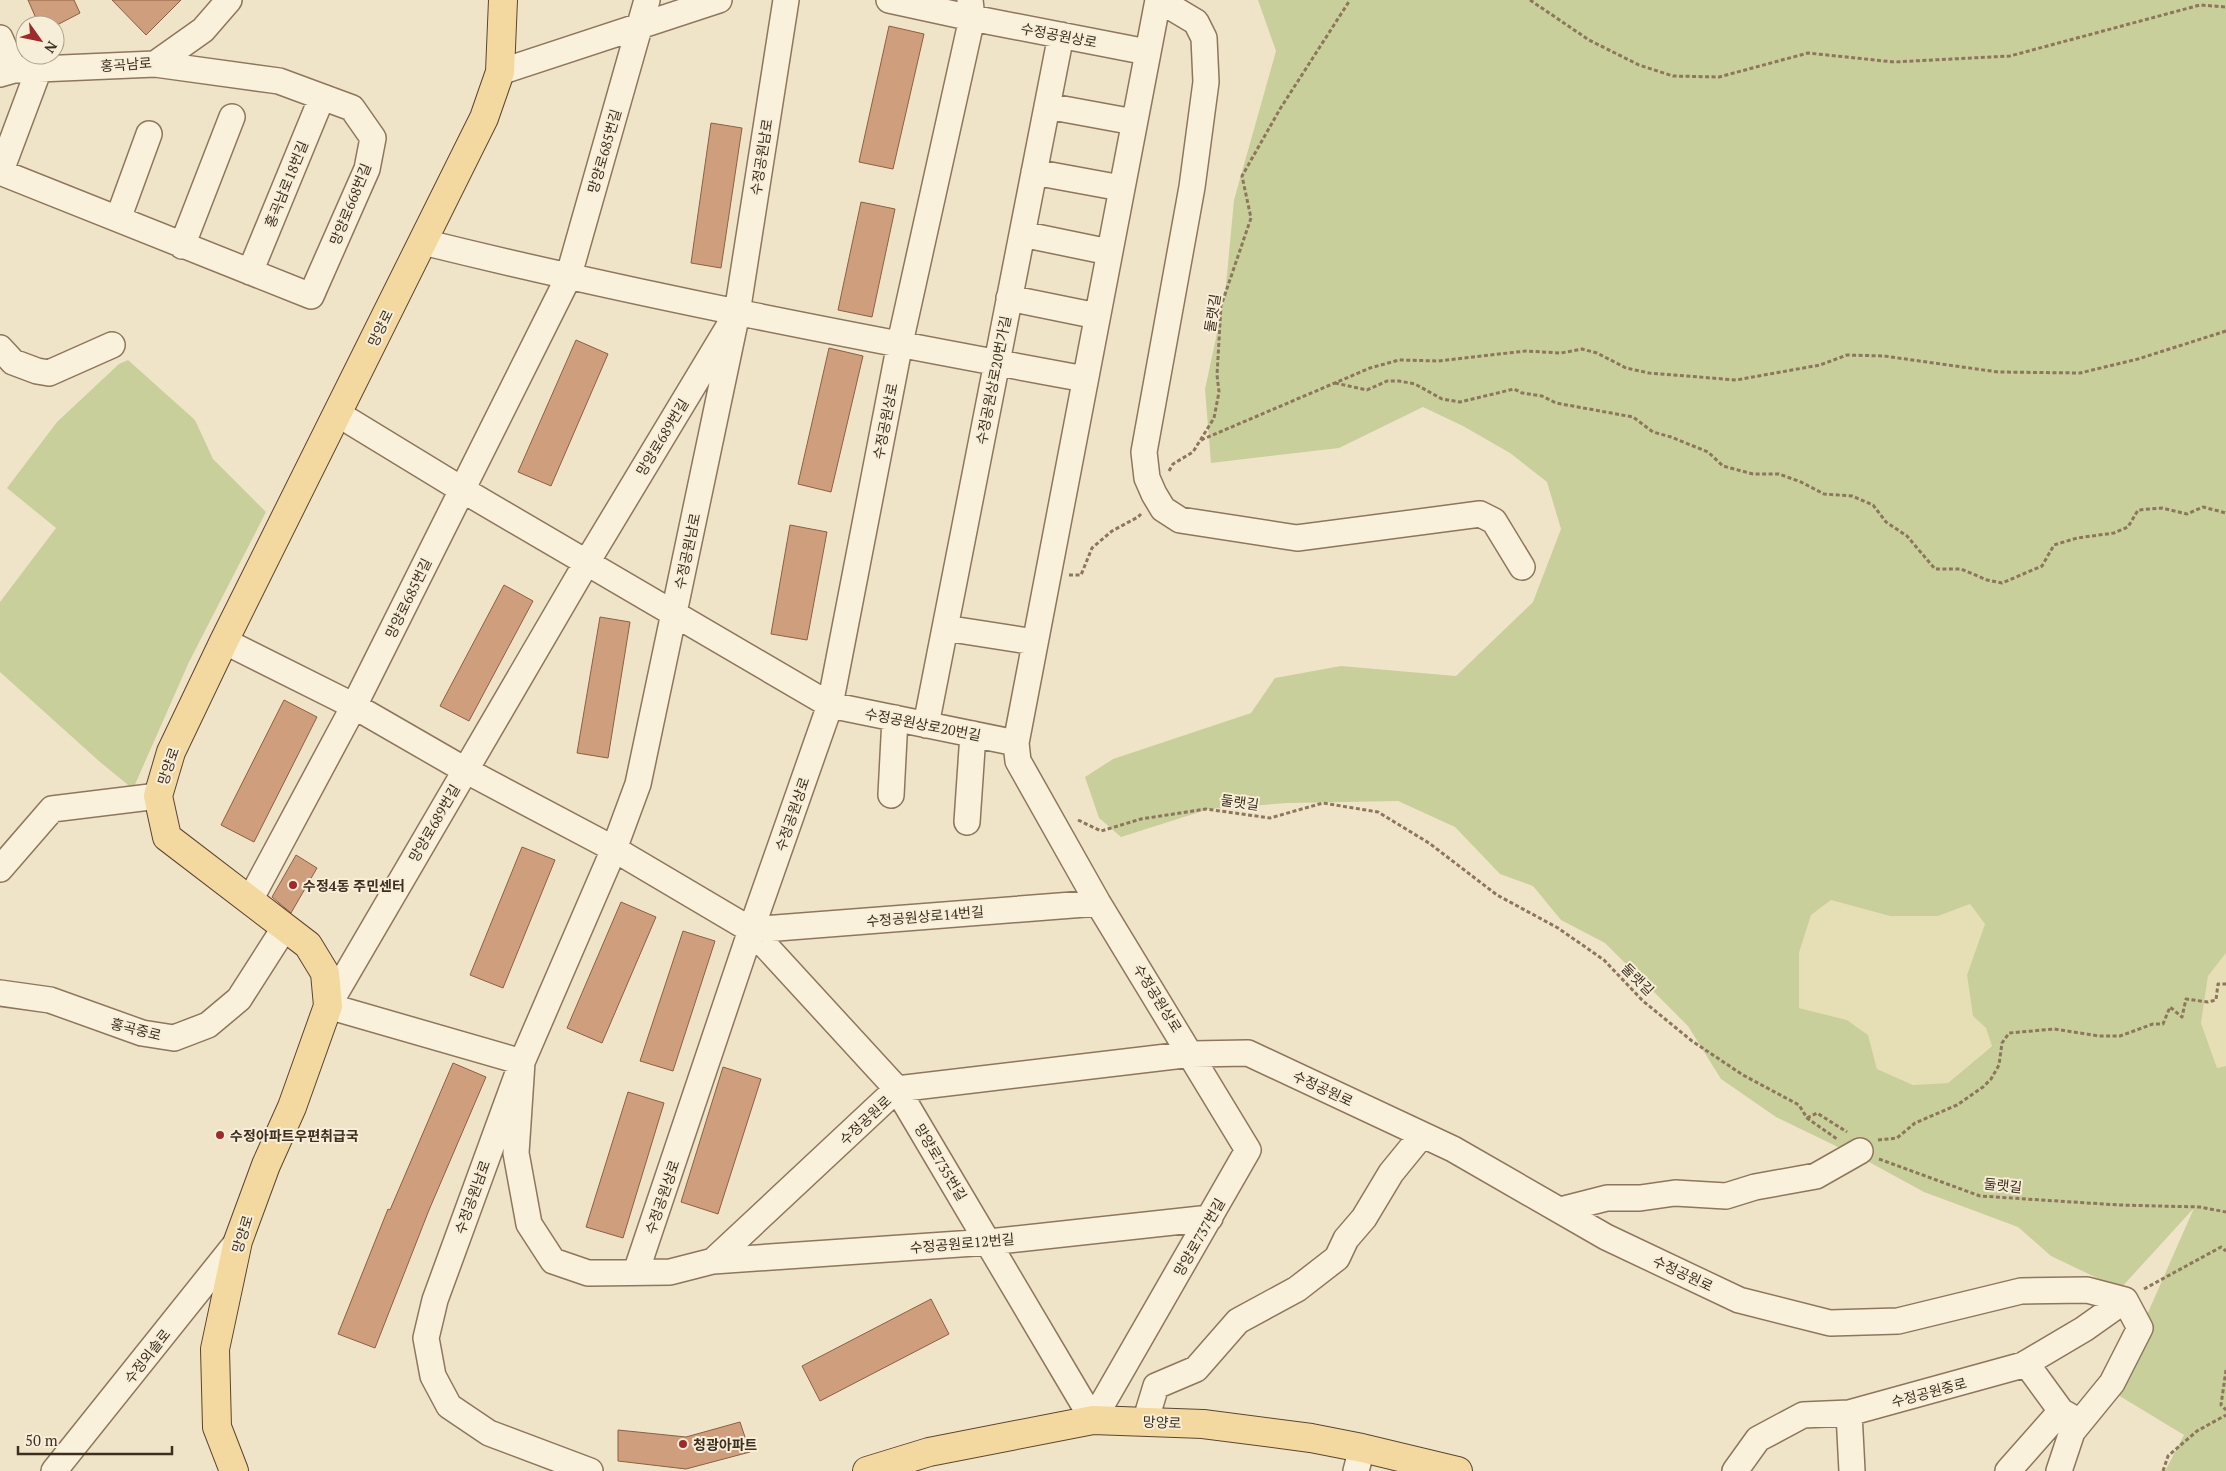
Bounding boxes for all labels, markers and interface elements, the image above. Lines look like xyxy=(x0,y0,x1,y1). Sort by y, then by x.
north arrow xyxy=(15,15,65,65)
street label: 수정공원상로 xyxy=(1019,18,1099,52)
text: N xyxy=(40,38,62,57)
street label: 홍곡남로 xyxy=(100,53,152,75)
street label: 망양로685번길 xyxy=(583,107,625,195)
street label: 수정공원남로 xyxy=(746,117,776,197)
street label: 홍곡남로18번길 xyxy=(260,138,312,230)
street label: 망양로668번길 xyxy=(325,160,375,248)
street label: 둘랫길 xyxy=(1200,292,1224,334)
street label: 망양로 xyxy=(363,306,397,350)
street label: 수정공원상로20번가길 xyxy=(971,314,1015,446)
street label: 수정공원상로 xyxy=(868,381,902,461)
street label: 망양로689번길 xyxy=(632,395,692,479)
street label: 수정공원남로 xyxy=(670,511,704,591)
street label: 망양로685번길 xyxy=(380,555,436,641)
street label: 수정공원상로20번길 xyxy=(863,703,983,745)
street label: 망양로 xyxy=(153,745,183,787)
street label: 수정공원상로 xyxy=(770,774,814,854)
street label: 망양로689번길 xyxy=(404,781,464,865)
street label: 둘랫길 xyxy=(1220,790,1260,814)
place label: 수정4동 주민센터 xyxy=(303,876,405,895)
marker: 수정4동 주민센터 xyxy=(287,879,299,891)
street label: 수정공원상로14번길 xyxy=(865,901,985,931)
street label: 둘랫길 xyxy=(1618,959,1658,999)
street label: 수정공원상로 xyxy=(1129,960,1187,1036)
street label: 홍곡중로 xyxy=(109,1014,163,1044)
street label: 수정공원로 xyxy=(1290,1066,1356,1110)
street label: 수정공원로 xyxy=(835,1091,895,1149)
street label: 망양로735번길 xyxy=(911,1120,971,1204)
place label: 수정아파트우편취급국 xyxy=(230,1126,359,1145)
marker: 수정아파트우편취급국 xyxy=(214,1129,226,1141)
street label: 수정공원남로 xyxy=(450,1157,494,1237)
street label: 수정공원상로 xyxy=(640,1157,684,1237)
street label: 둘랫길 xyxy=(1983,1174,2023,1196)
street label: 망양로737번길 xyxy=(1169,1195,1229,1279)
street label: 망양로 xyxy=(227,1213,257,1255)
street label: 수정공원로12번길 xyxy=(909,1229,1015,1257)
street label: 수정공원로 xyxy=(1650,1251,1716,1295)
street label: 수정외솔로 xyxy=(120,1325,174,1387)
street label: 수정공원중로 xyxy=(1889,1373,1969,1411)
street label: 망양로 xyxy=(1142,1412,1182,1432)
scale bar xyxy=(18,1424,171,1456)
text: 50 m xyxy=(25,1430,58,1450)
place label: 청광아파트 xyxy=(693,1435,758,1454)
marker: 청광아파트 xyxy=(677,1438,689,1450)

